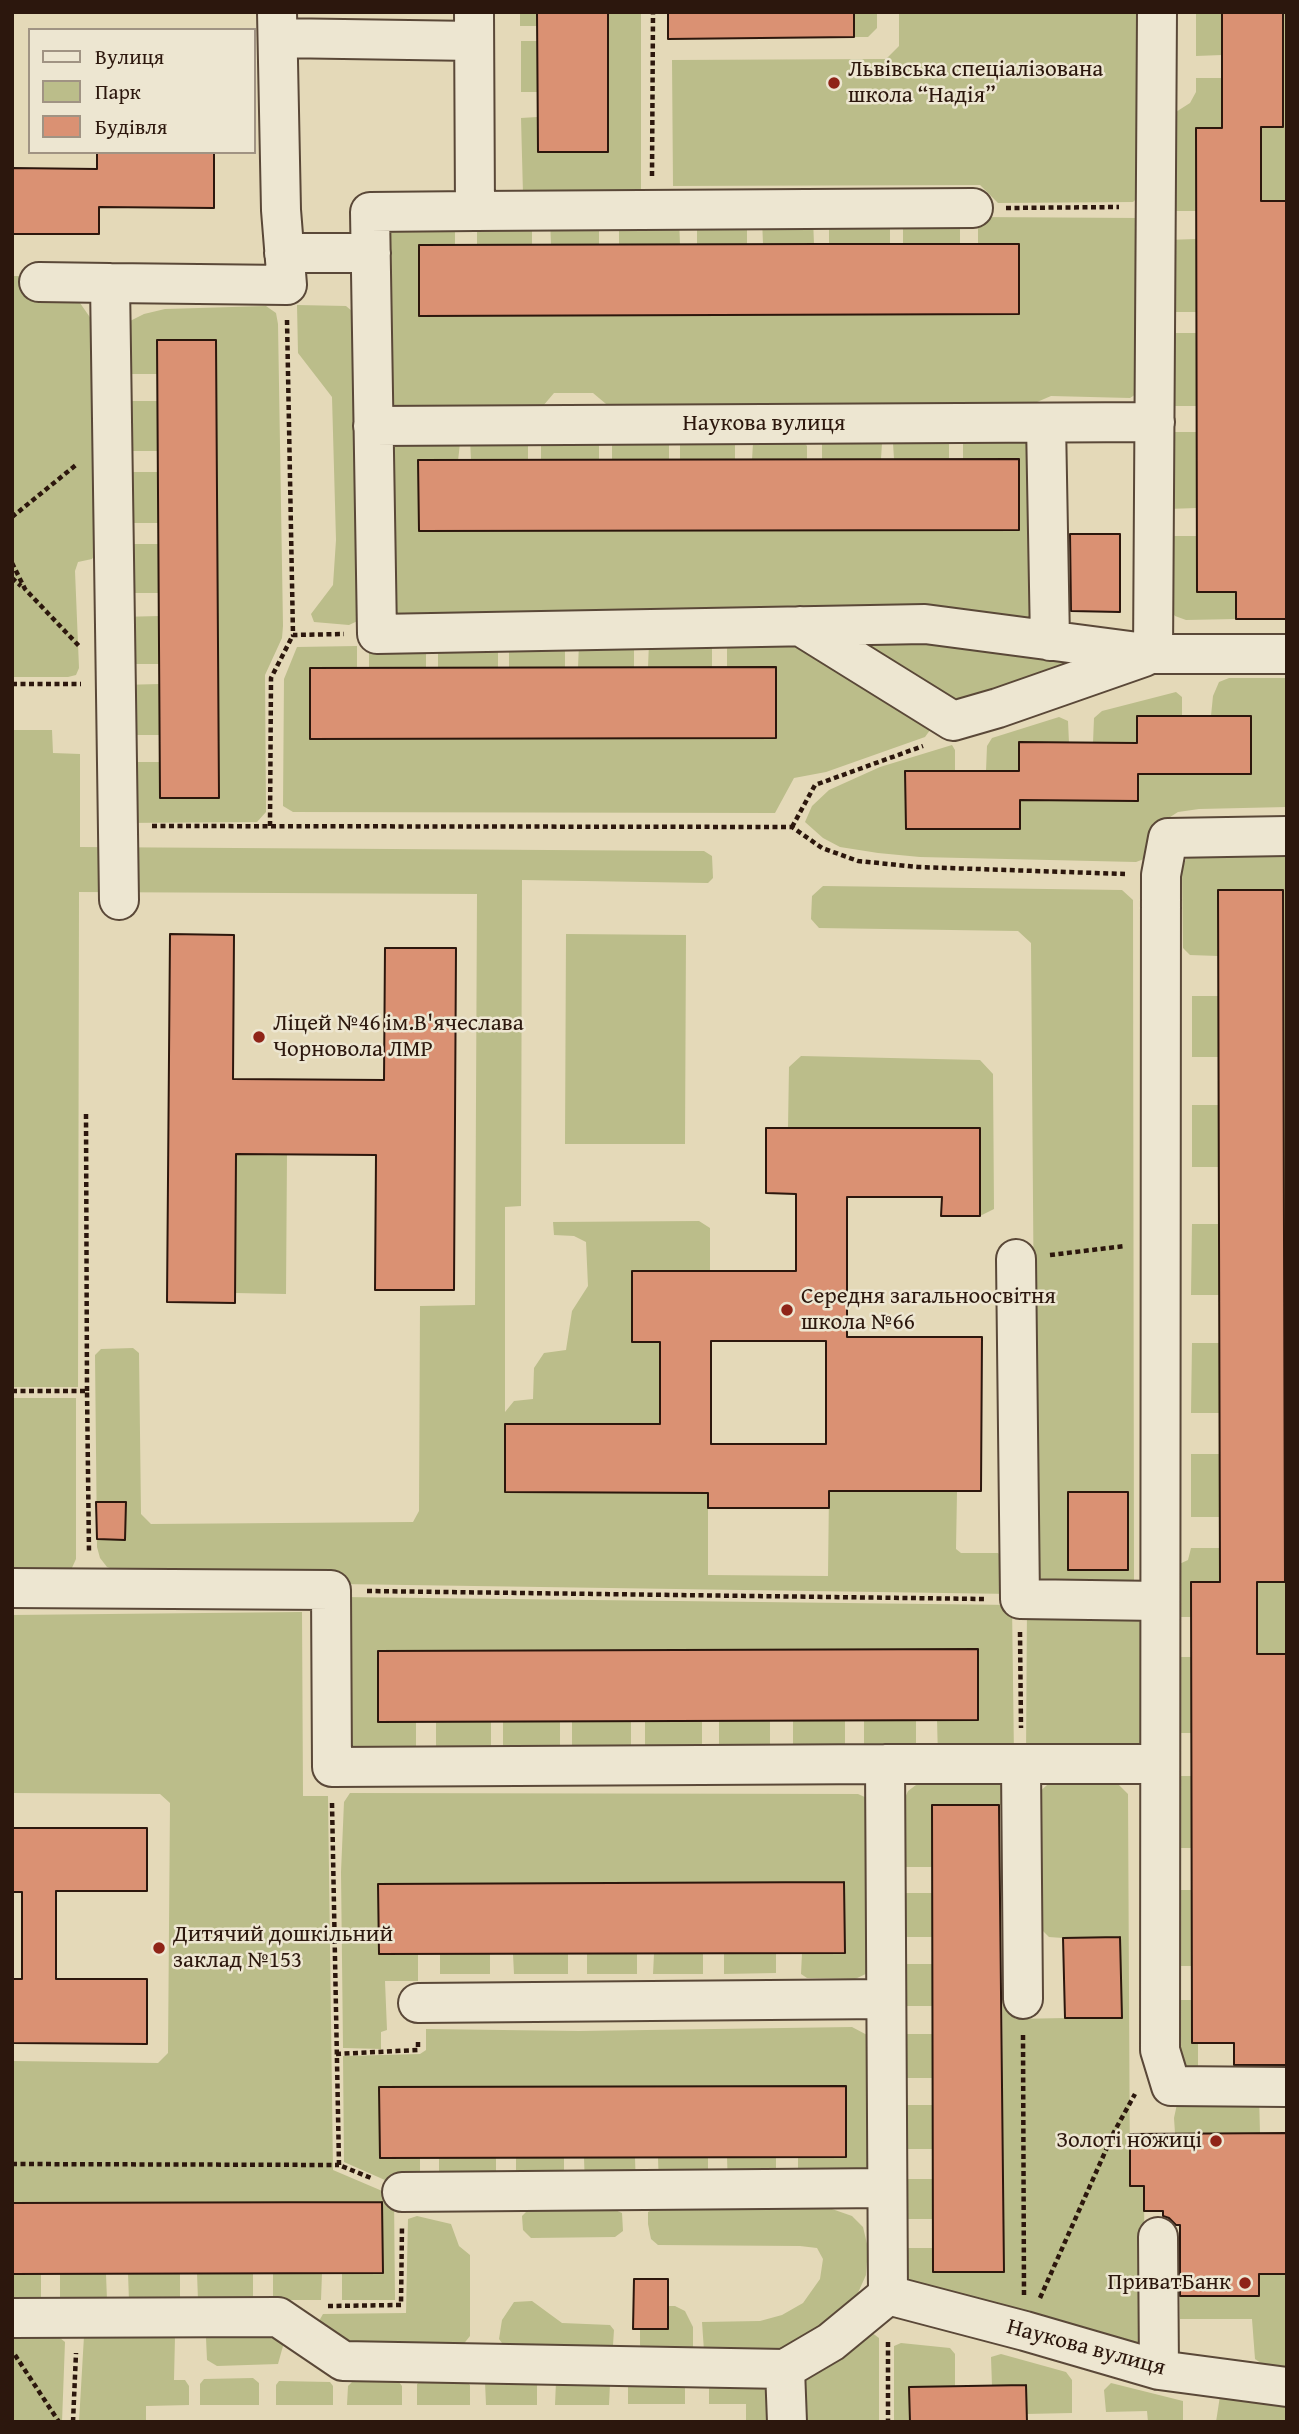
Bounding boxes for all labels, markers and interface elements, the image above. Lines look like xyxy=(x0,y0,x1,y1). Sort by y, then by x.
legend xyxy=(28,28,256,154)
text: Вулиця xyxy=(95,41,164,72)
place label: Львівська спеціалізована школа “Надія” xyxy=(848,56,1103,110)
marker: Львівська спеціалізована школа “Надія” xyxy=(826,75,842,91)
text: Парк xyxy=(95,76,141,107)
text: Будівля xyxy=(95,111,167,142)
street label: Наукова вулиця xyxy=(683,410,845,438)
place label: Ліцей №46 ім.В'ячеслава Чорновола ЛМР xyxy=(273,1010,524,1064)
marker: Ліцей №46 ім.В'ячеслава Чорновола ЛМР xyxy=(251,1029,267,1045)
place label: Середня загальноосвітня школа №66 xyxy=(801,1283,1056,1337)
marker: Середня загальноосвітня школа №66 xyxy=(779,1302,795,1318)
place label: Дитячий дошкільний заклад №153 xyxy=(173,1921,393,1975)
marker: Дитячий дошкільний заклад №153 xyxy=(151,1940,167,1956)
place label: Золоті ножиці xyxy=(1056,2127,1202,2155)
marker: Золоті ножиці xyxy=(1208,2133,1224,2149)
place label: ПриватБанк xyxy=(1107,2269,1231,2297)
marker: ПриватБанк xyxy=(1237,2275,1253,2291)
street label: Наукова вулиця xyxy=(1004,2314,1168,2382)

